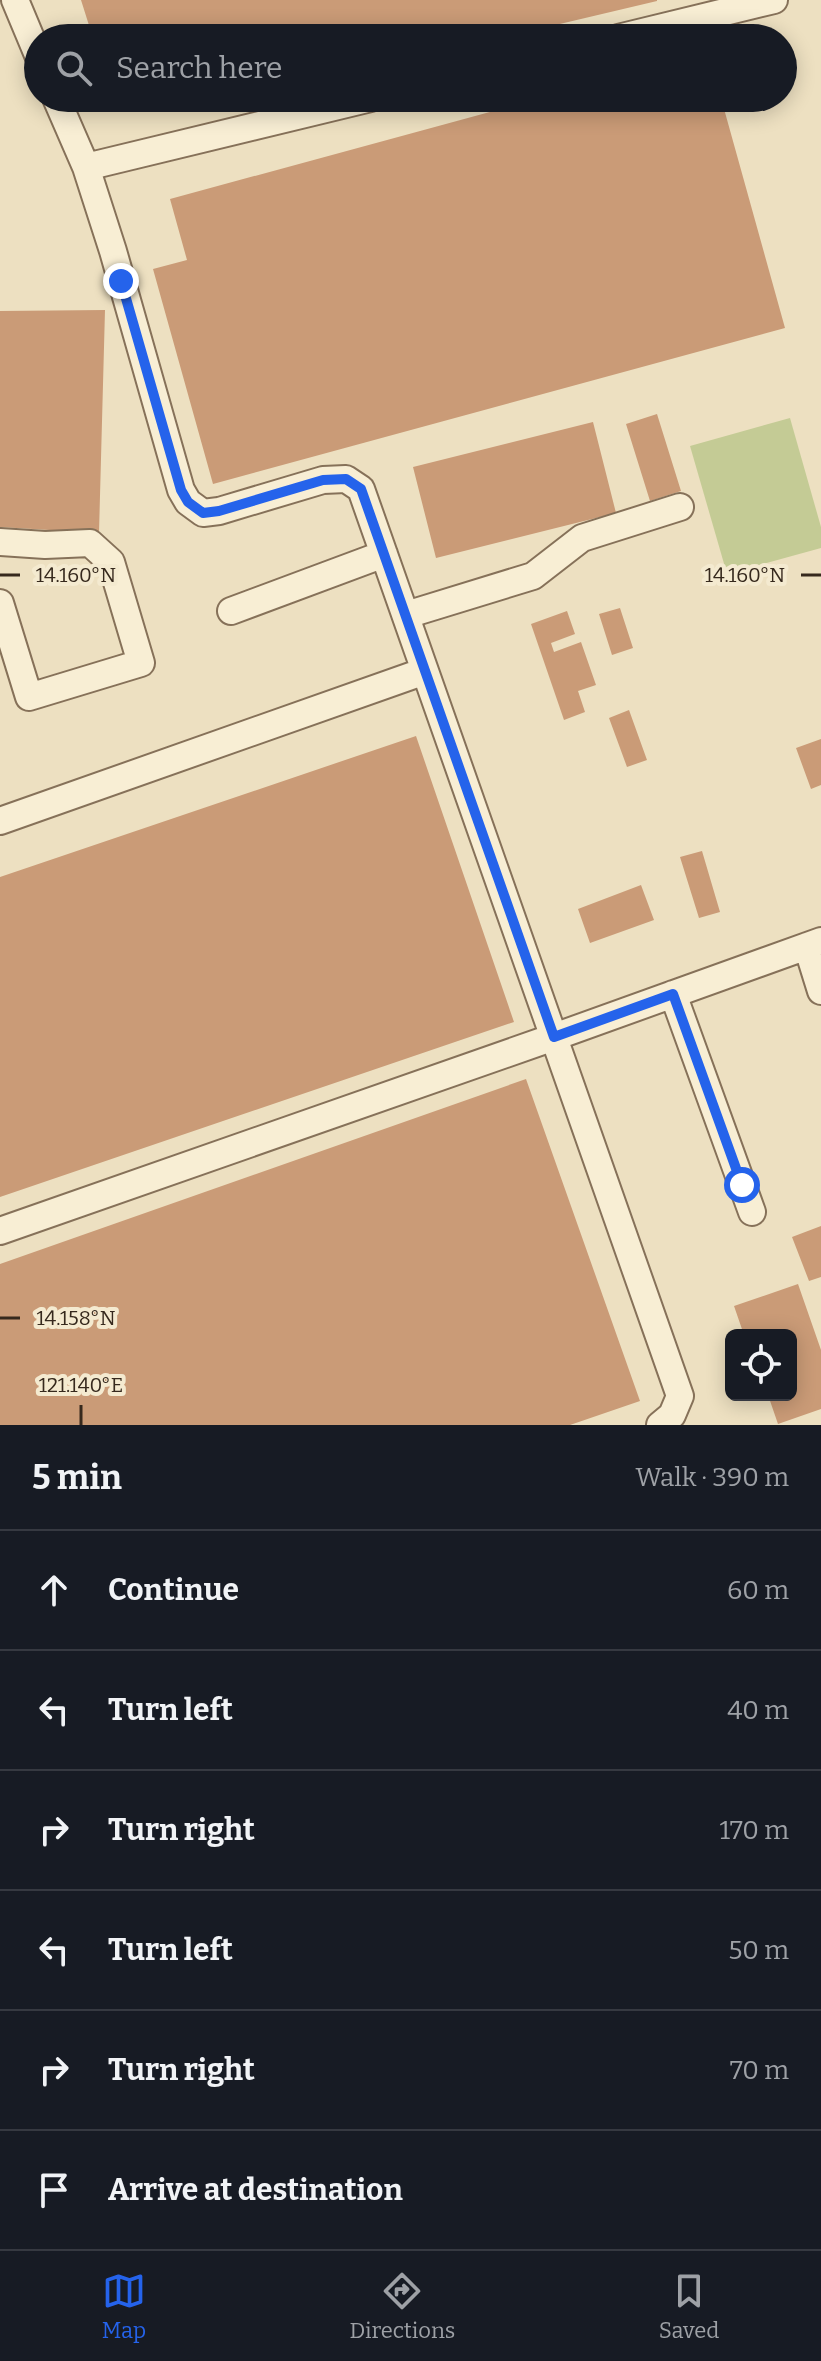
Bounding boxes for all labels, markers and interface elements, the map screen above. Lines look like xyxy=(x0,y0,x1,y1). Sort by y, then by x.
search box xyxy=(24,24,797,112)
icon: search xyxy=(52,46,96,90)
text: Search here xyxy=(116,50,283,86)
route end xyxy=(103,263,139,299)
text: 14.160°N xyxy=(36,563,116,587)
text: 14.160°N xyxy=(705,563,785,587)
route start xyxy=(724,1167,760,1203)
text: 14.158°N xyxy=(37,1306,116,1330)
map controls xyxy=(725,1329,797,1401)
button: locate xyxy=(725,1329,797,1401)
text: 121.140°E xyxy=(39,1373,123,1397)
text: 5 min xyxy=(32,1457,122,1498)
text: Walk · 390 m xyxy=(636,1462,789,1493)
icon: ahead xyxy=(32,1568,76,1612)
text: Continue xyxy=(108,1572,239,1608)
text: 60 m xyxy=(727,1575,789,1606)
icon: left xyxy=(32,1688,76,1732)
text: Turn left xyxy=(108,1692,233,1728)
text: 40 m xyxy=(727,1695,789,1726)
icon: right xyxy=(32,1808,76,1852)
text: Turn right xyxy=(108,1812,255,1848)
text: 170 m xyxy=(719,1815,789,1846)
icon: left xyxy=(32,1928,76,1972)
text: Turn left xyxy=(108,1932,233,1968)
text: 50 m xyxy=(728,1935,789,1966)
icon: right xyxy=(32,2048,76,2092)
text: Turn right xyxy=(108,2052,255,2088)
text: 70 m xyxy=(730,2055,789,2086)
icon: arrive xyxy=(32,2168,76,2212)
text: Arrive at destination xyxy=(108,2172,403,2208)
tab: Map xyxy=(102,2269,146,2344)
tab: Directions xyxy=(350,2269,455,2344)
tab: Saved xyxy=(659,2269,719,2344)

